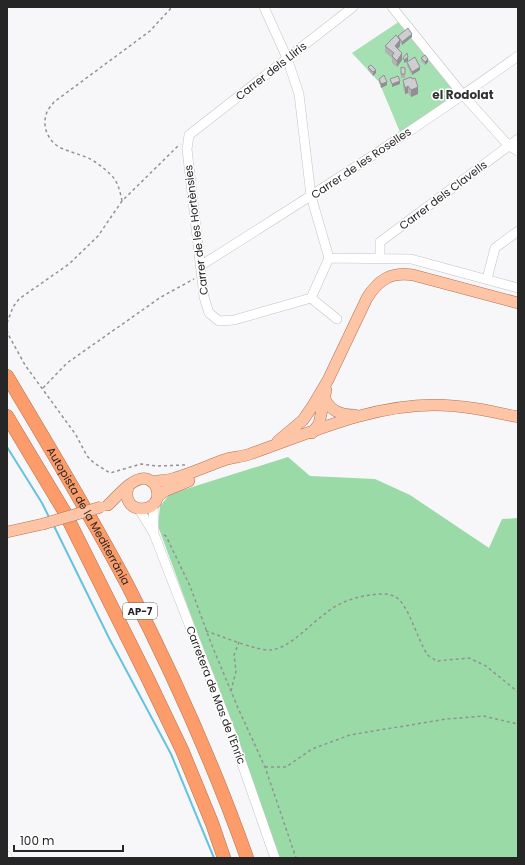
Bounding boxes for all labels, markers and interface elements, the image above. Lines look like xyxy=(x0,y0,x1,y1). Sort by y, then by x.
street label: Carrer dels Lliris xyxy=(232,38,310,104)
district label: el Rodolat xyxy=(432,86,494,103)
street label: Carrer de les Roselles xyxy=(308,123,414,203)
street label: Carrer dels Clavells xyxy=(396,156,491,233)
street label: Carrer de les Hortènsies xyxy=(180,164,212,296)
street label: Autopista de la Mediterrània xyxy=(43,444,134,588)
road number: AP-7 xyxy=(123,603,157,619)
street label: Carretera de Mas de l'Enric xyxy=(182,624,250,767)
scale bar xyxy=(14,827,123,853)
text: 100 m xyxy=(20,832,54,849)

